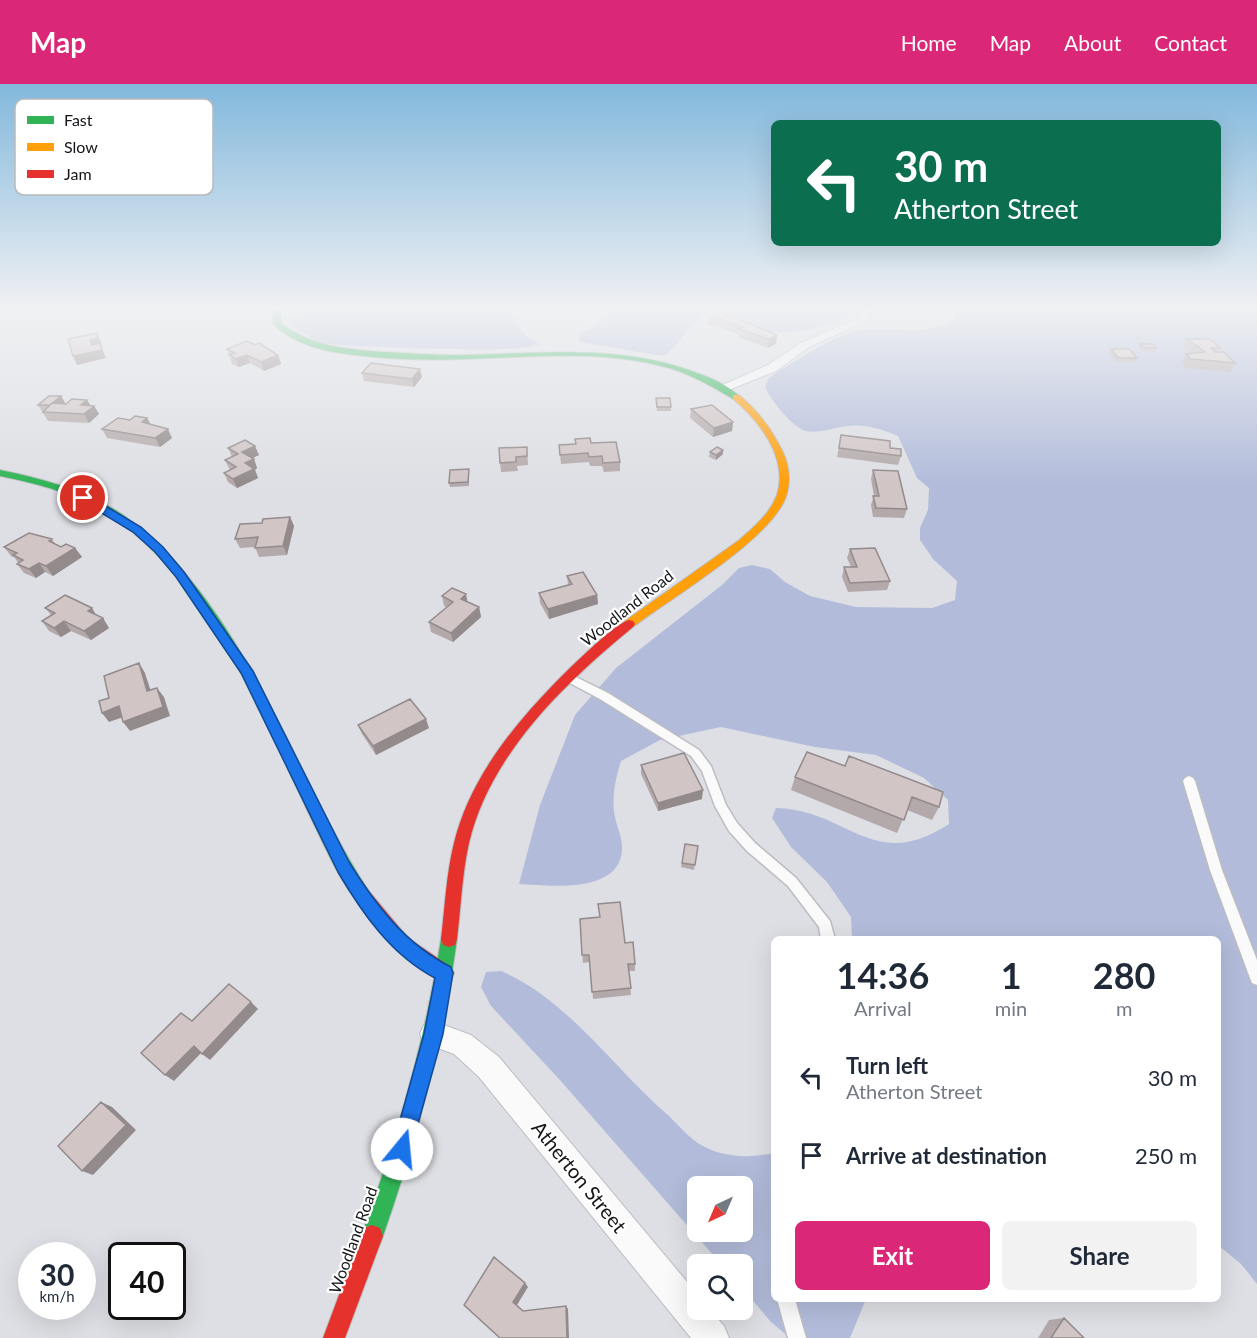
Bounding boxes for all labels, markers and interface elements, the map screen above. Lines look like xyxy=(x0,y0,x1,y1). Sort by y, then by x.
text: Map xyxy=(30,25,86,59)
text: Home xyxy=(901,30,957,55)
text: Map xyxy=(990,30,1031,55)
text: About xyxy=(1064,30,1121,55)
text: Contact xyxy=(1154,30,1227,55)
legend xyxy=(15,99,213,195)
text: Fast xyxy=(64,110,93,129)
text: Slow xyxy=(64,137,98,156)
text: 30 m xyxy=(894,141,988,191)
icon: left xyxy=(795,144,873,222)
text: Jam xyxy=(64,164,92,183)
text: Atherton Street xyxy=(894,192,1078,225)
pin xyxy=(57,472,108,523)
icon: arrive xyxy=(66,481,99,514)
street label: Woodland Road xyxy=(577,566,677,650)
text: 14:36 xyxy=(837,953,929,997)
text: 1 xyxy=(1001,953,1022,997)
text: 280 xyxy=(1093,953,1155,997)
text: Arrival xyxy=(854,996,912,1020)
text: min xyxy=(995,996,1027,1020)
text: m xyxy=(1116,996,1132,1020)
text: Turn left xyxy=(846,1052,928,1079)
icon: left xyxy=(795,1061,828,1094)
text: 30 m xyxy=(1148,1064,1197,1091)
text: Atherton Street xyxy=(846,1079,983,1103)
street label: Atherton Street xyxy=(527,1116,632,1237)
position arrow xyxy=(370,1117,434,1181)
icon: arrive xyxy=(795,1139,828,1172)
text: Arrive at destination xyxy=(846,1142,1047,1169)
text: 250 m xyxy=(1135,1142,1197,1169)
north arrow xyxy=(687,1176,753,1242)
map controls xyxy=(687,1176,753,1320)
street label: Woodland Road xyxy=(324,1184,381,1296)
button: Exit xyxy=(795,1221,990,1290)
button: Share xyxy=(1002,1221,1197,1290)
speed limit sign: 40 xyxy=(108,1242,186,1320)
button: search xyxy=(687,1254,753,1320)
text: 30 xyxy=(40,1256,74,1292)
text: km/h xyxy=(39,1287,75,1305)

